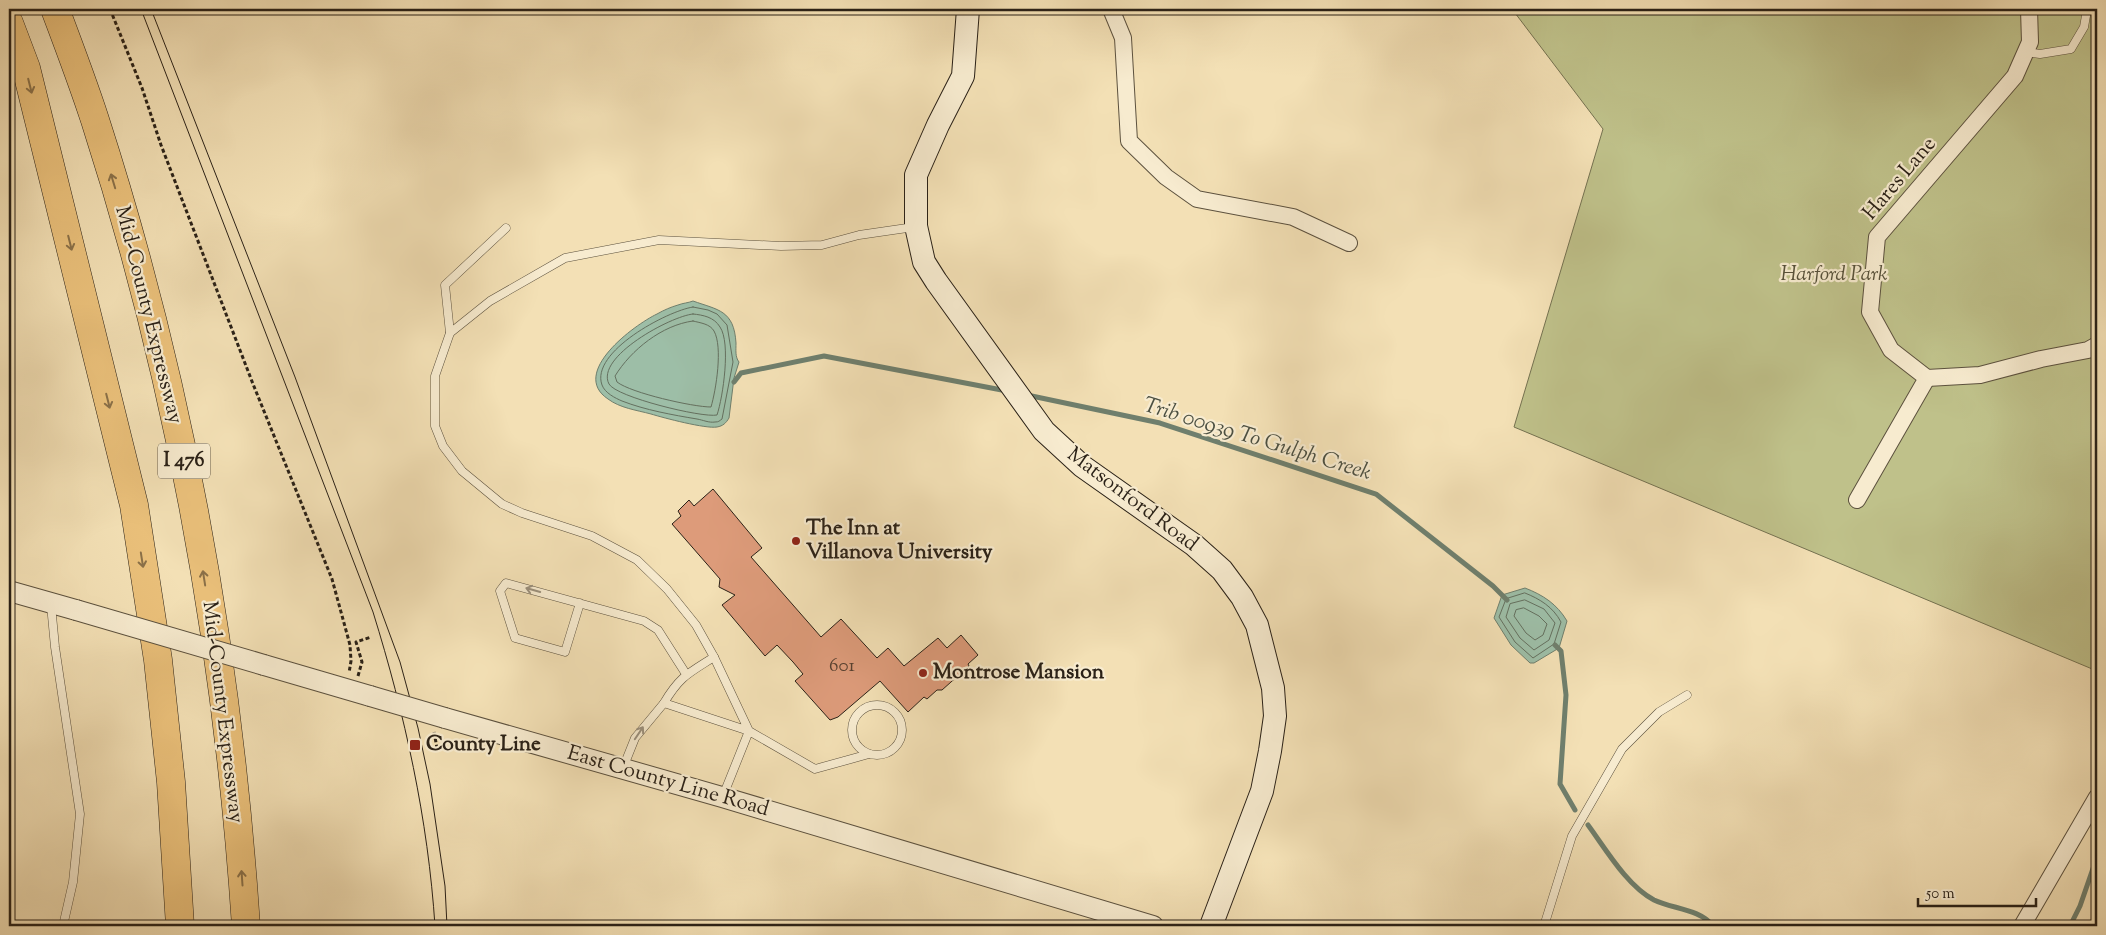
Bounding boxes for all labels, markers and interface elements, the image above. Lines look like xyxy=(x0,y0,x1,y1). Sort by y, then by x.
one-way arrow xyxy=(26,77,35,93)
street label: Hares Lane xyxy=(1856,131,1944,227)
one-way arrow xyxy=(108,173,118,189)
street label: Mid-County Expressway xyxy=(106,203,190,428)
one-way arrow xyxy=(66,235,75,251)
park label: Harford Park xyxy=(1780,260,1888,290)
water label: Trib 00939 To Gulph Creek xyxy=(1139,390,1375,490)
one-way arrow xyxy=(104,393,113,409)
street label: Matsonford Road xyxy=(1060,441,1204,560)
road number: I 476 xyxy=(158,444,210,478)
place label: The Inn at Villanova University xyxy=(806,514,993,568)
marker: The Inn at Villanova University xyxy=(790,535,802,547)
one-way arrow xyxy=(138,551,148,567)
one-way arrow xyxy=(199,570,209,586)
one-way arrow xyxy=(525,585,541,595)
street label: Mid-County Expressway xyxy=(193,599,251,825)
house number: 601 xyxy=(829,653,855,680)
place label: Montrose Mansion xyxy=(933,658,1105,688)
marker: Montrose Mansion xyxy=(917,667,929,679)
one-way arrow xyxy=(634,726,644,740)
place label: County Line xyxy=(426,730,541,760)
marker: County Line xyxy=(408,738,422,752)
street label: East County Line Road xyxy=(564,739,773,825)
one-way arrow xyxy=(238,870,247,886)
scale bar xyxy=(1918,875,2036,907)
text: 50 m xyxy=(1925,884,1955,905)

